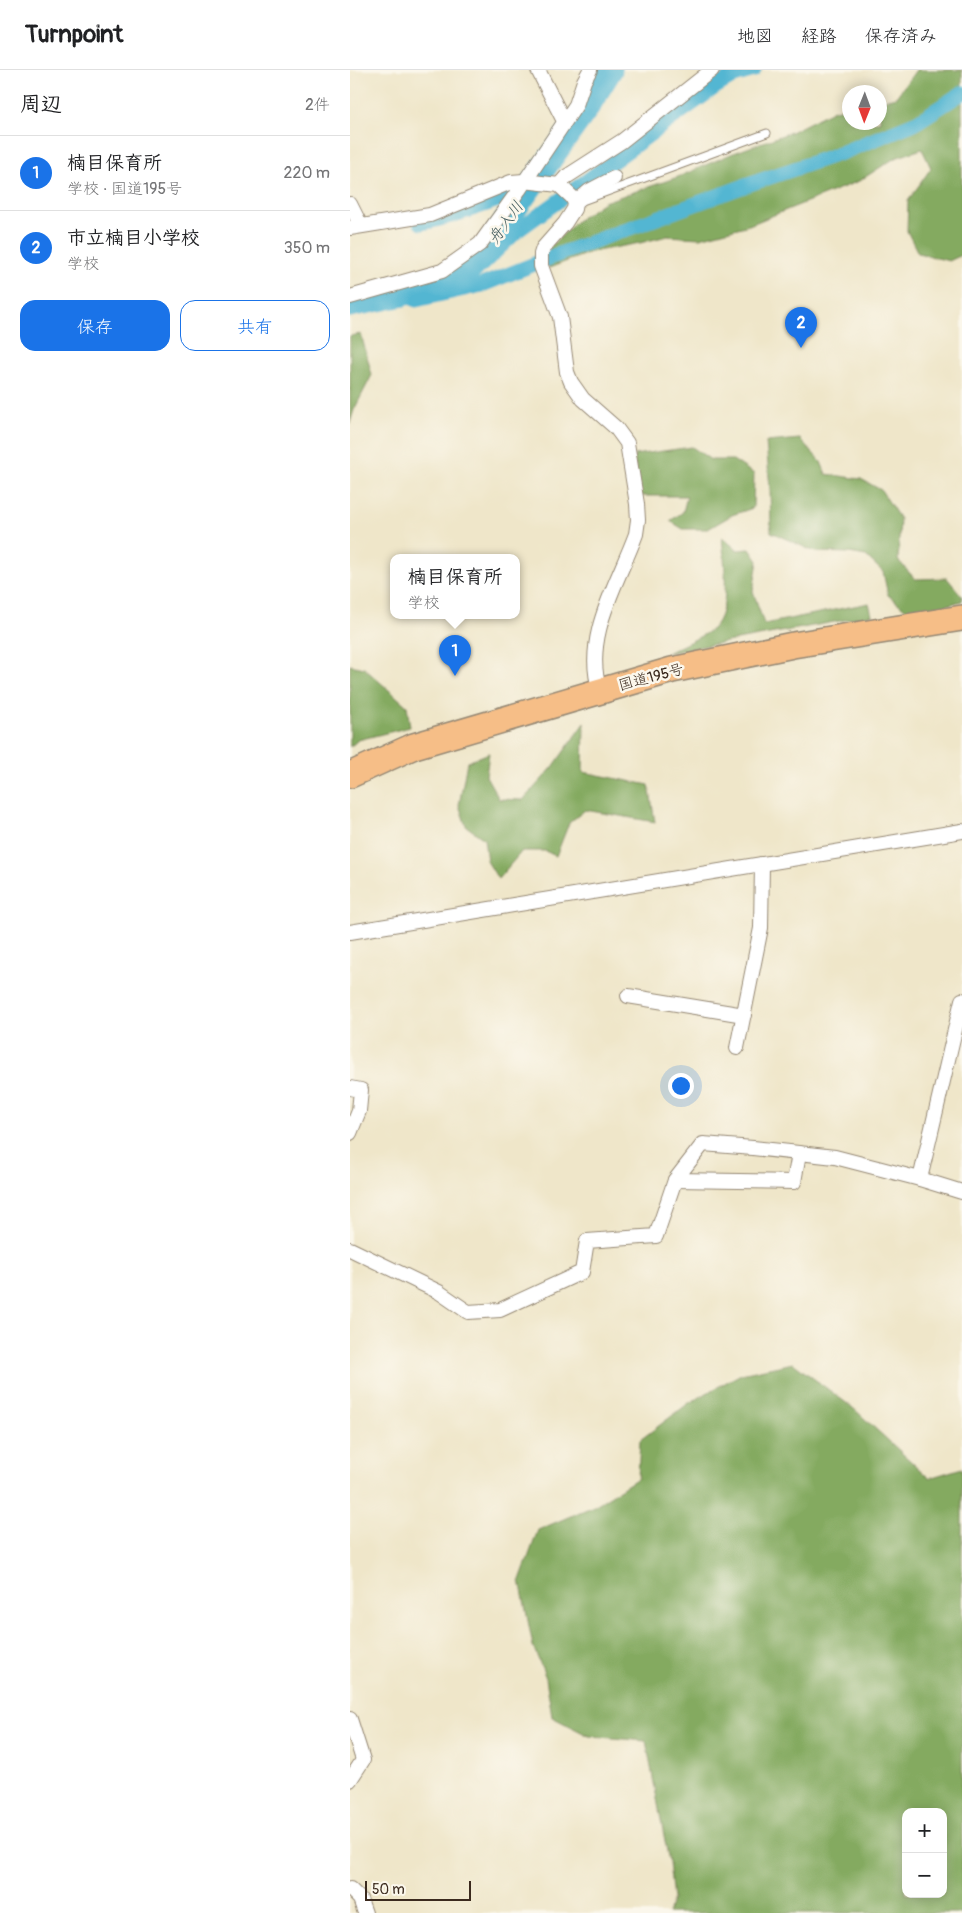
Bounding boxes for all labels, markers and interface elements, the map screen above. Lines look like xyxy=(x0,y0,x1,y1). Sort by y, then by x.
text: Turnpoint xyxy=(25,20,123,49)
text: 地図 xyxy=(737,25,773,48)
text: 経路 xyxy=(801,25,837,48)
text: 保存済み xyxy=(865,25,937,48)
north arrow xyxy=(842,85,887,130)
text: 周辺 xyxy=(20,91,62,118)
text: 2件 xyxy=(305,95,330,115)
text: 楠目保育所 xyxy=(67,151,162,175)
text: 1 xyxy=(33,163,39,183)
text: 220 m xyxy=(284,163,330,183)
text: 学校 · 国道195号 xyxy=(67,179,182,199)
water label: 舟入川 xyxy=(484,197,528,248)
text: 市立楠目小学校 xyxy=(67,226,200,250)
text: 2 xyxy=(32,238,40,258)
text: 350 m xyxy=(284,238,330,258)
text: 学校 xyxy=(67,254,99,274)
button: 保存 xyxy=(20,300,170,351)
button: 共有 xyxy=(180,300,330,351)
pin: 2 xyxy=(785,307,817,348)
popup xyxy=(390,554,520,619)
text: 楠目保育所 xyxy=(407,565,503,589)
text: 学校 xyxy=(407,593,440,613)
pin: 1 xyxy=(439,635,471,676)
street label: 国道195号 xyxy=(616,660,686,695)
your location xyxy=(668,1073,694,1099)
map controls xyxy=(902,1808,947,1898)
button: + xyxy=(902,1808,947,1853)
button: − xyxy=(902,1853,947,1898)
scale bar xyxy=(365,1878,471,1901)
text: 50 m xyxy=(372,1881,405,1898)

